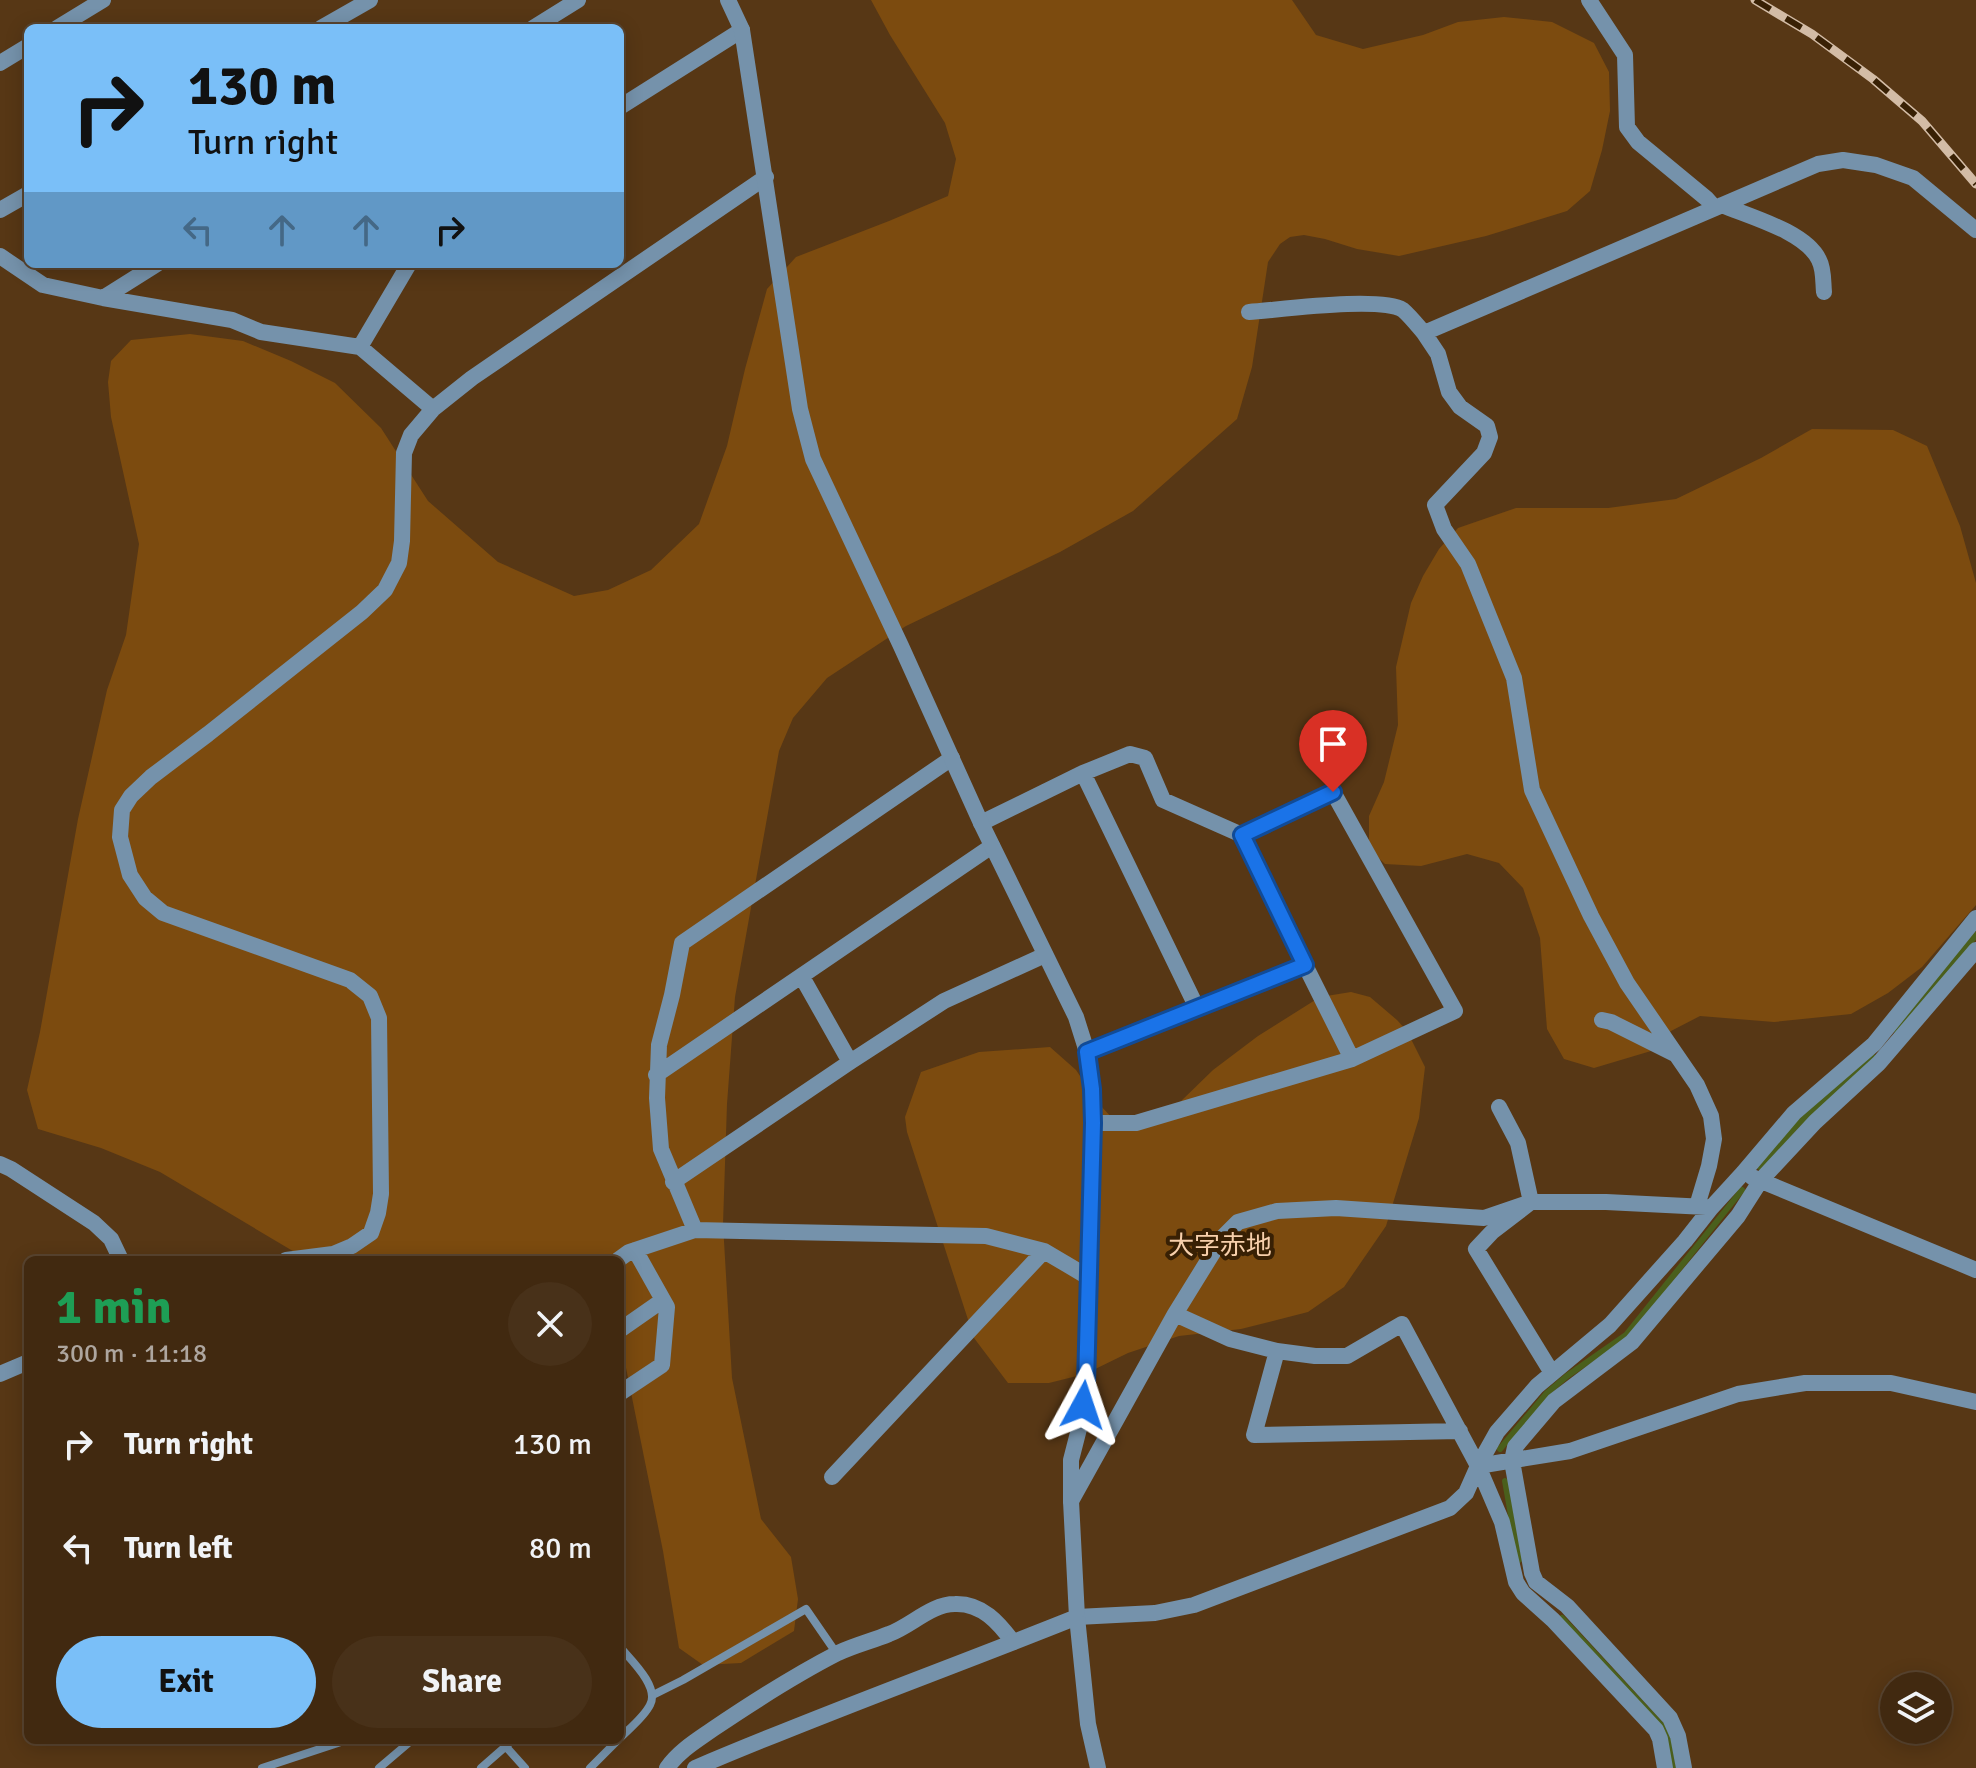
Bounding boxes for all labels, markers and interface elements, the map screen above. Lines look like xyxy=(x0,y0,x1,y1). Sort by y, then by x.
text: 130 m xyxy=(188,51,336,120)
icon: right xyxy=(56,56,160,160)
text: Turn right xyxy=(188,120,338,165)
icon: left xyxy=(176,208,220,252)
icon: ahead xyxy=(260,208,304,252)
icon: ahead xyxy=(344,208,388,252)
icon: right xyxy=(428,208,472,252)
pin xyxy=(1299,710,1367,792)
icon: arrive xyxy=(1311,722,1355,766)
district label: 大字赤地 xyxy=(1168,1230,1272,1262)
text: 1 min xyxy=(56,1278,172,1337)
button: close xyxy=(508,1282,592,1366)
text: 300 m · 11:18 xyxy=(56,1338,207,1370)
position arrow xyxy=(1041,1363,1125,1447)
icon: right xyxy=(56,1422,100,1466)
text: Turn right xyxy=(124,1426,253,1463)
text: 130 m xyxy=(513,1426,592,1463)
icon: left xyxy=(56,1526,100,1570)
text: Turn left xyxy=(124,1530,233,1567)
text: 80 m xyxy=(529,1530,592,1567)
button: Exit xyxy=(56,1636,316,1728)
button: Share xyxy=(332,1636,592,1728)
map controls xyxy=(1880,1672,1952,1744)
button: layers xyxy=(1880,1672,1952,1744)

